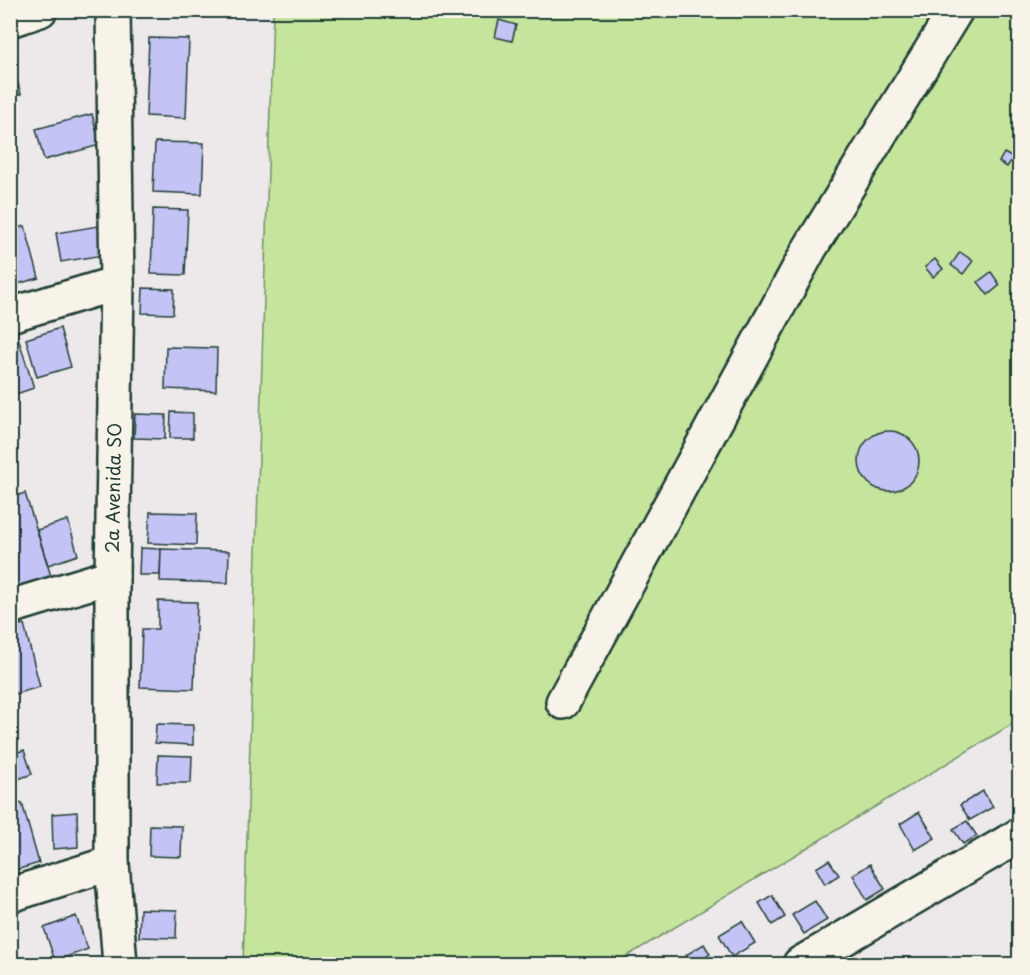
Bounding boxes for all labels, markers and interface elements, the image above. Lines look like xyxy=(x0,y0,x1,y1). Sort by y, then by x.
street label: 2a Avenida SO xyxy=(98,423,127,553)

